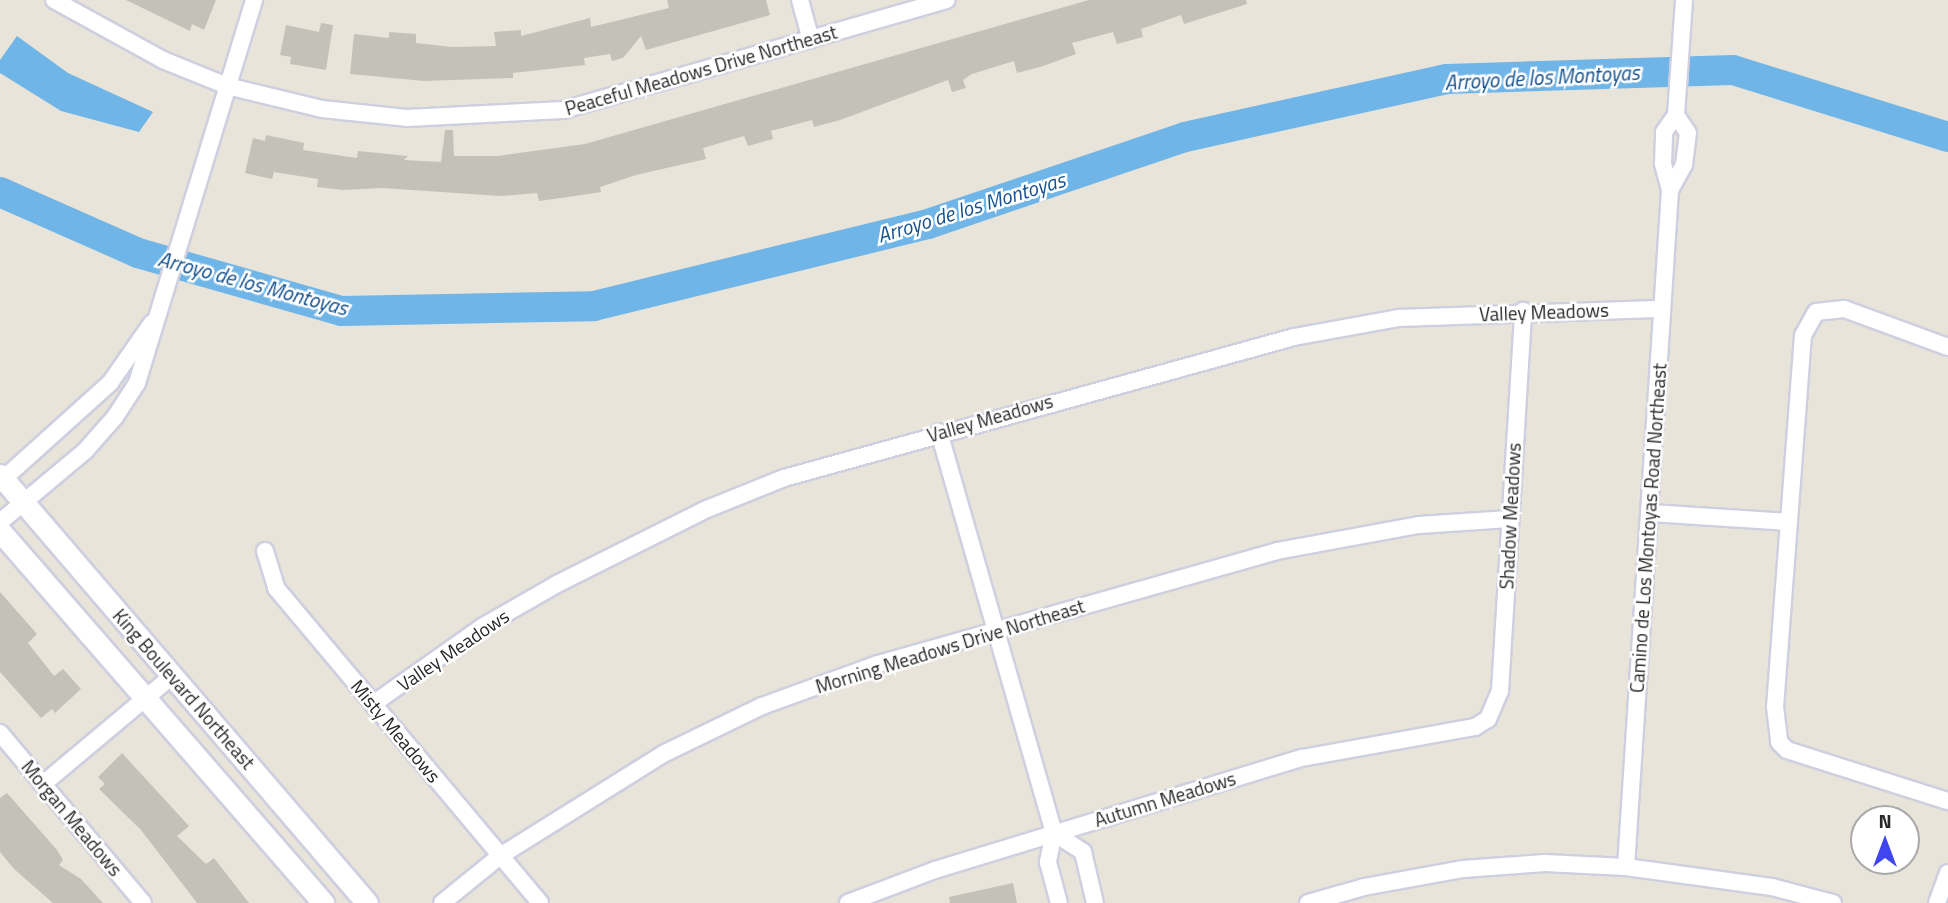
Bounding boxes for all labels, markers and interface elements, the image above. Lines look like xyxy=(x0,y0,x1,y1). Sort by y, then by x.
street label: Peaceful Meadows Drive Northeast xyxy=(562,20,840,120)
water label: Arroyo de los Montoyas xyxy=(1444,59,1640,95)
water label: Arroyo de los Montoyas xyxy=(874,166,1068,248)
water label: Arroyo de los Montoyas xyxy=(156,246,350,320)
street label: Valley Meadows xyxy=(1479,298,1609,326)
street label: Camino de Los Montoyas Road Northeast xyxy=(1625,362,1671,694)
street label: Valley Meadows xyxy=(924,389,1056,447)
street label: Shadow Meadows xyxy=(1495,442,1525,590)
street label: Morning Meadows Drive Northeast xyxy=(813,594,1087,698)
street label: King Boulevard Northeast xyxy=(108,604,260,774)
street label: Valley Meadows xyxy=(393,604,513,696)
street label: Misty Meadows xyxy=(346,675,446,787)
street label: Morgan Meadows xyxy=(17,755,127,881)
street label: Autumn Meadows xyxy=(1092,767,1238,831)
north arrow xyxy=(1850,805,1920,875)
text: N xyxy=(1878,806,1892,835)

